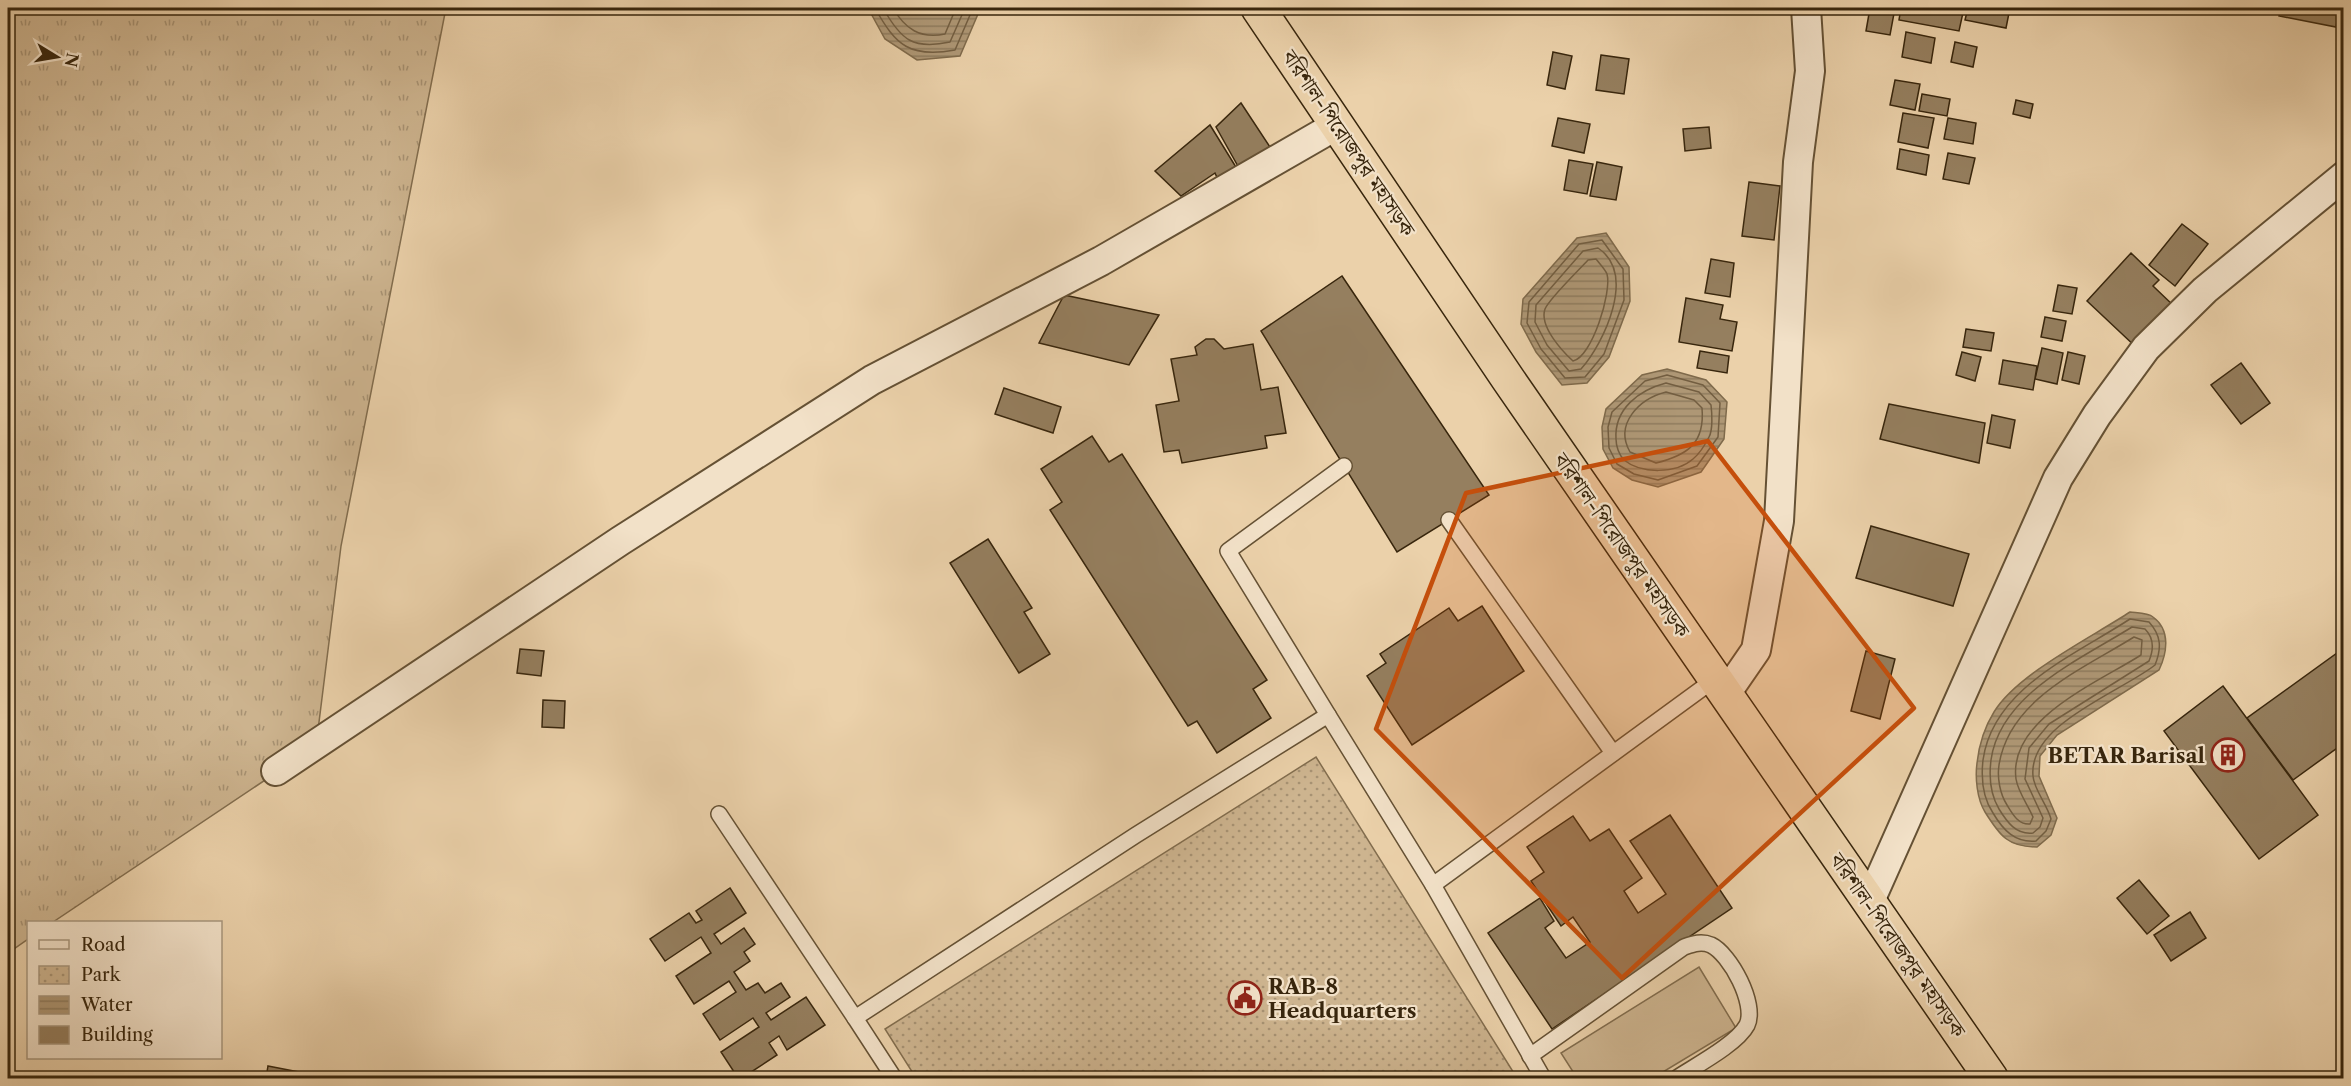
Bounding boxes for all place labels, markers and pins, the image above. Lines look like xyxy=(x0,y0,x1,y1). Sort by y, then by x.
building icon: BETAR Barisal xyxy=(2210,737,2246,773)
place label: BETAR Barisal xyxy=(2048,743,2205,768)
place label: RAB-8 Headquarters xyxy=(1268,974,1417,1023)
public building icon: RAB-8 Headquarters xyxy=(1227,980,1263,1016)

